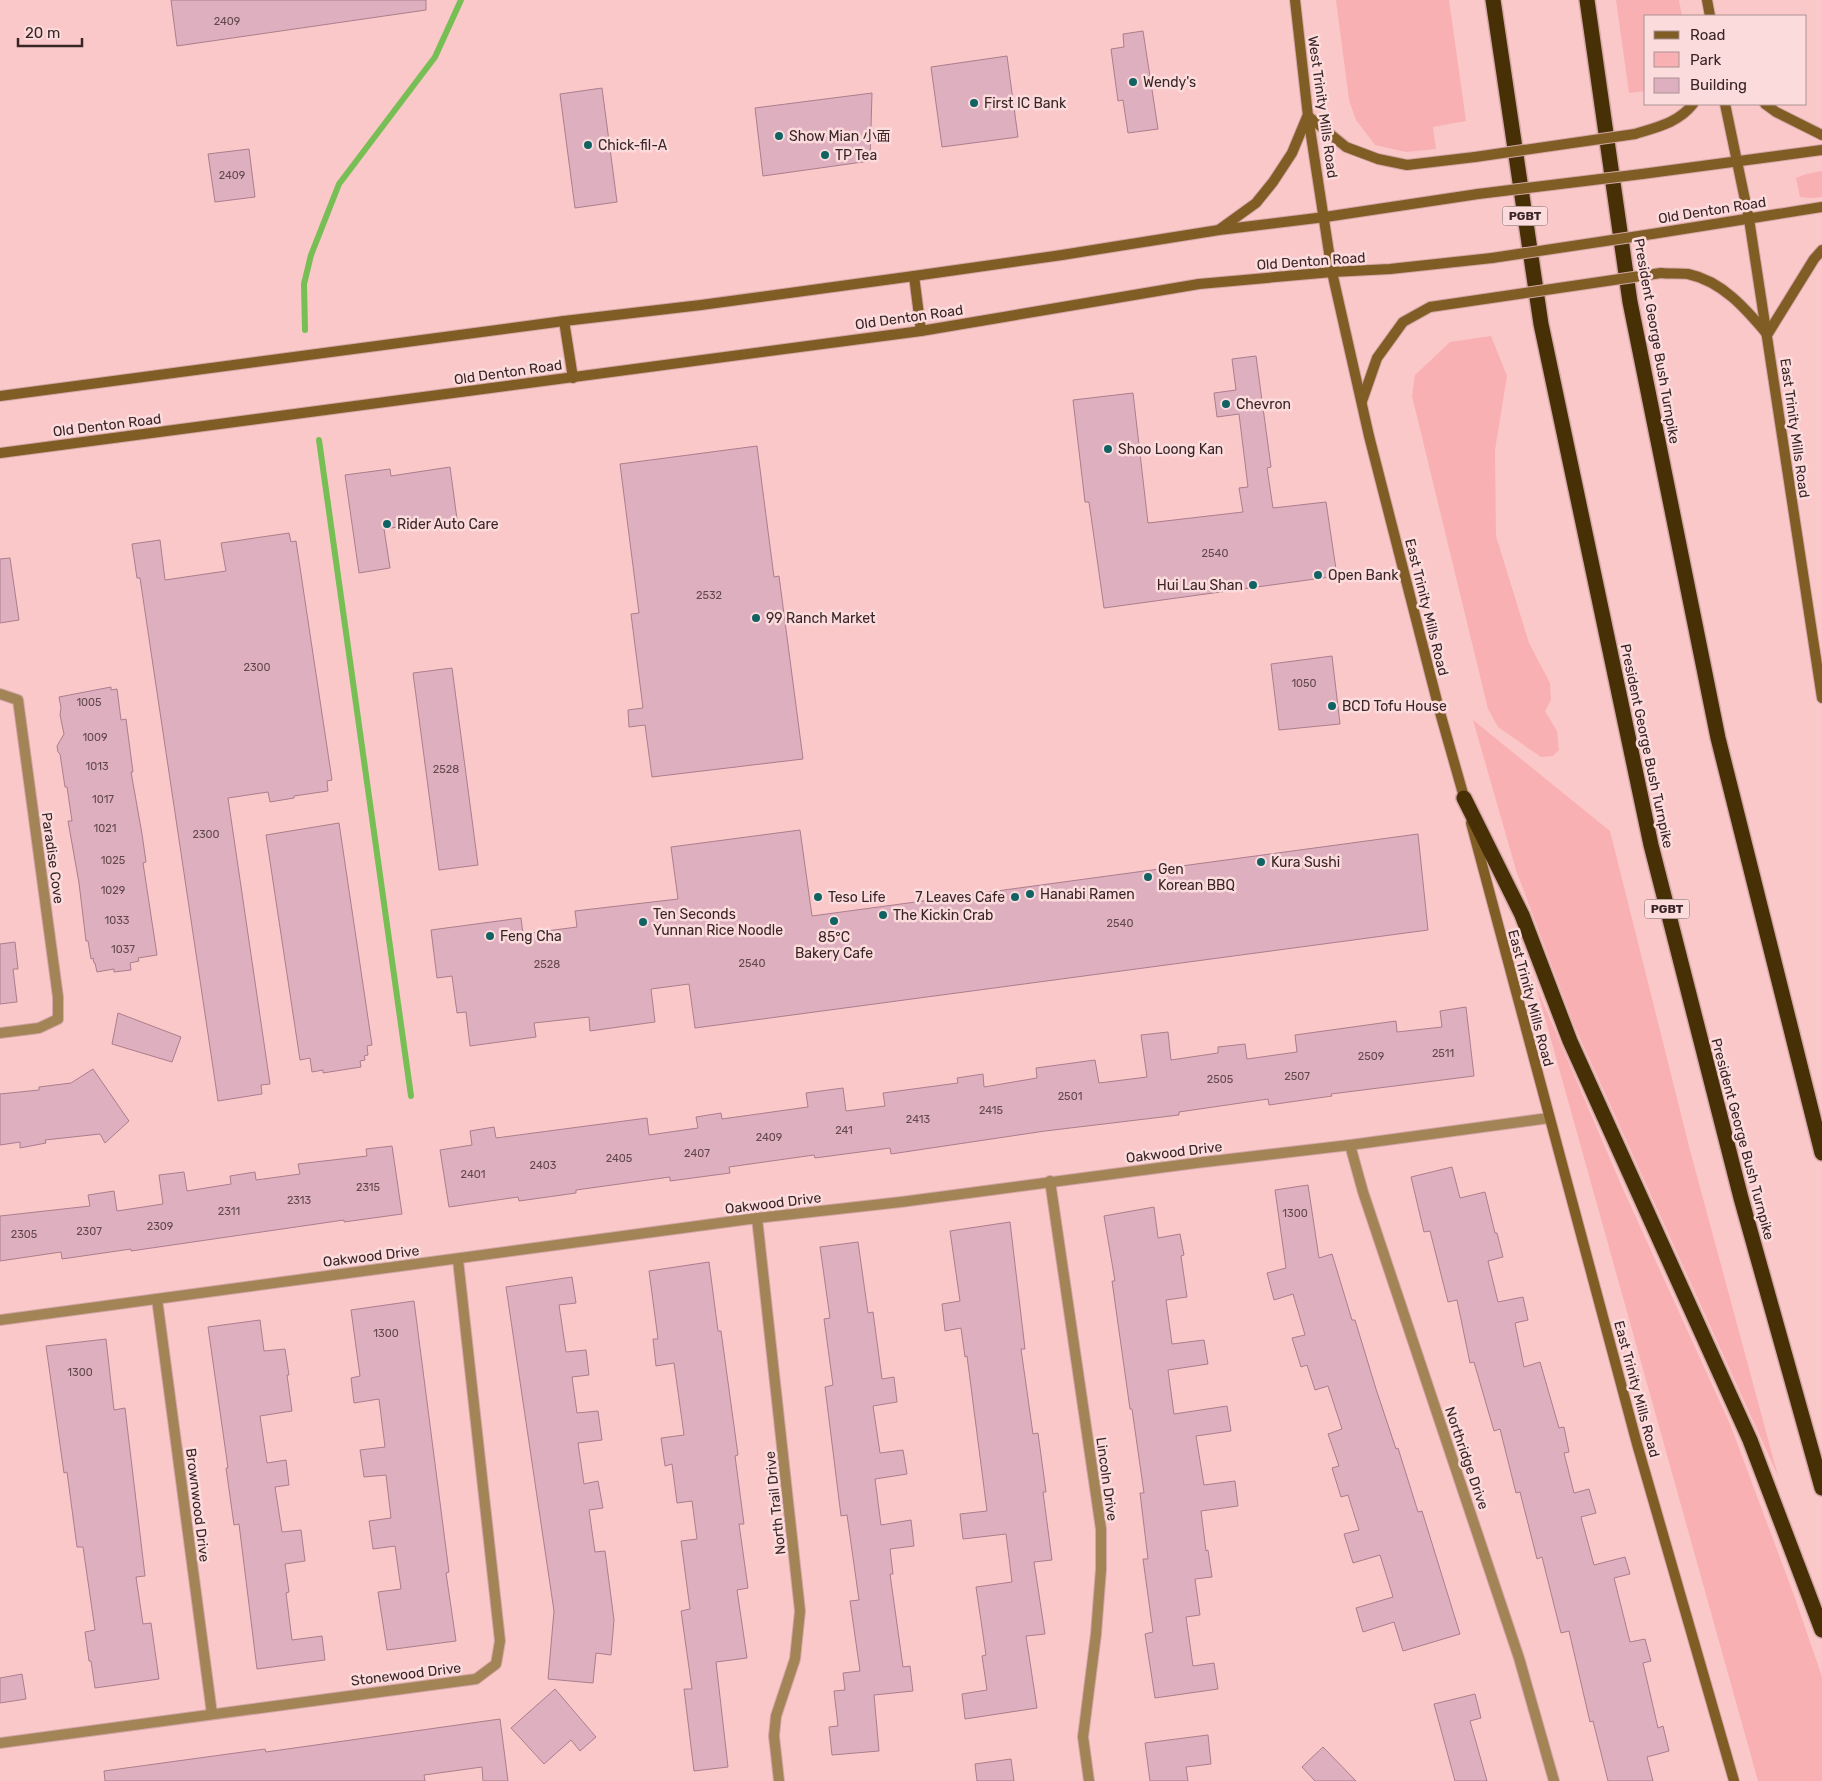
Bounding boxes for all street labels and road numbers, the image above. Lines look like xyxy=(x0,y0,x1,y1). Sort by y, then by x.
street label: West Trinity Mills Road xyxy=(1304,35,1341,179)
street label: Old Denton Road xyxy=(1657,194,1767,227)
road number: PGBT xyxy=(1502,207,1548,226)
street label: President George Bush Turnpike xyxy=(1630,237,1683,445)
street label: Old Denton Road xyxy=(1256,249,1366,274)
street label: Old Denton Road xyxy=(854,301,964,334)
street label: Old Denton Road xyxy=(453,356,563,389)
street label: East Trinity Mills Road xyxy=(1776,357,1813,499)
street label: Old Denton Road xyxy=(52,410,162,441)
street label: East Trinity Mills Road xyxy=(1401,537,1452,677)
street label: President George Bush Turnpike xyxy=(1617,642,1677,850)
street label: Paradise Cove xyxy=(38,811,67,905)
road number: PGBT xyxy=(1644,900,1690,919)
street label: East Trinity Mills Road xyxy=(1504,928,1557,1068)
street label: President George Bush Turnpike xyxy=(1707,1036,1778,1242)
street label: Oakwood Drive xyxy=(1125,1138,1223,1167)
street label: Oakwood Drive xyxy=(724,1189,822,1218)
street label: Oakwood Drive xyxy=(322,1242,420,1271)
street label: East Trinity Mills Road xyxy=(1610,1319,1663,1459)
street label: Northridge Drive xyxy=(1441,1405,1492,1512)
street label: Lincoln Drive xyxy=(1092,1436,1121,1522)
street label: Brownwood Drive xyxy=(182,1447,213,1563)
street label: North Trail Drive xyxy=(762,1450,789,1556)
street label: Stonewood Drive xyxy=(350,1659,462,1690)

